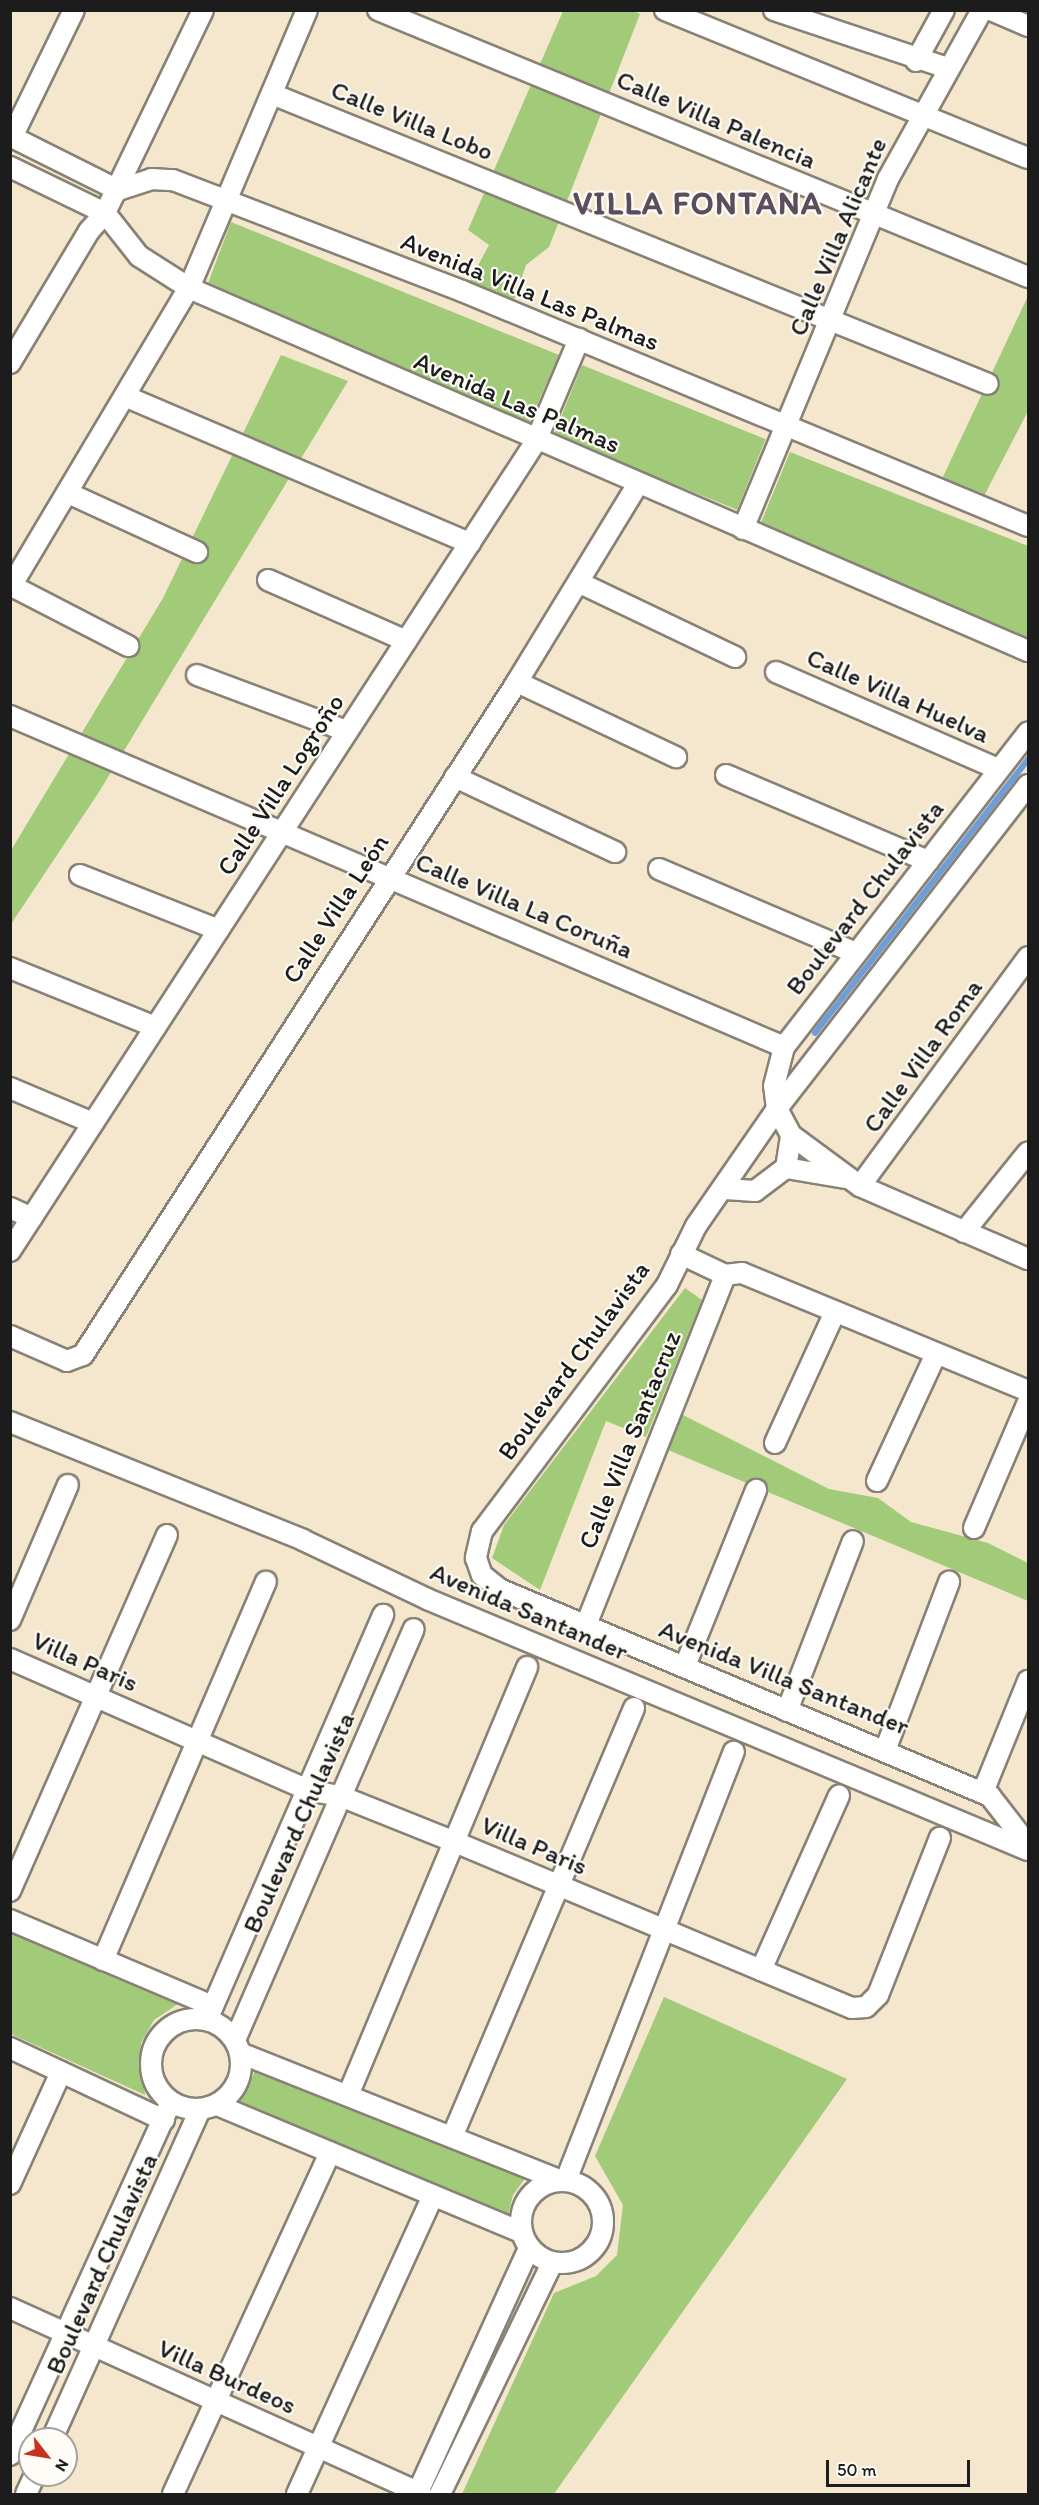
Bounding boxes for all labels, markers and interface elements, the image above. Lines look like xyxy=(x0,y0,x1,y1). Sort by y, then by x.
street label: Calle Villa Palencia xyxy=(612,64,820,176)
street label: Calle Villa Lobo xyxy=(327,74,497,168)
street label: Calle Villa Alicante xyxy=(782,134,894,340)
district label: VILLA FONTANA xyxy=(572,184,824,222)
street label: Avenida Villa Las Palmas xyxy=(397,226,663,358)
street label: Avenida Las Palmas xyxy=(410,346,624,460)
street label: Calle Villa Huelva xyxy=(802,642,994,750)
street label: Calle Villa Logroño xyxy=(211,689,351,881)
street label: Boulevard Chulavista xyxy=(779,794,951,1002)
street label: Calle Villa León xyxy=(276,828,396,990)
street label: Calle Villa La Coruña xyxy=(410,846,638,966)
street label: Calle Villa Roma xyxy=(857,973,989,1139)
street label: Boulevard Chulavista xyxy=(491,1255,657,1467)
street label: Calle Villa Santacruz xyxy=(572,1326,688,1554)
street label: Avenida Santander xyxy=(426,1556,632,1668)
street label: Avenida Villa Santander xyxy=(654,1614,914,1742)
street label: Villa Paris xyxy=(28,1625,142,1699)
street label: Boulevard Chulavista xyxy=(236,1707,362,1939)
street label: Villa Paris xyxy=(477,1810,591,1882)
street label: Boulevard Chulavista xyxy=(39,2148,165,2380)
street label: Villa Burdeos xyxy=(153,2333,301,2421)
north arrow xyxy=(18,2427,78,2487)
scale bar xyxy=(829,2448,973,2486)
text: N xyxy=(51,2456,73,2475)
text: 50 m xyxy=(837,2459,877,2481)

